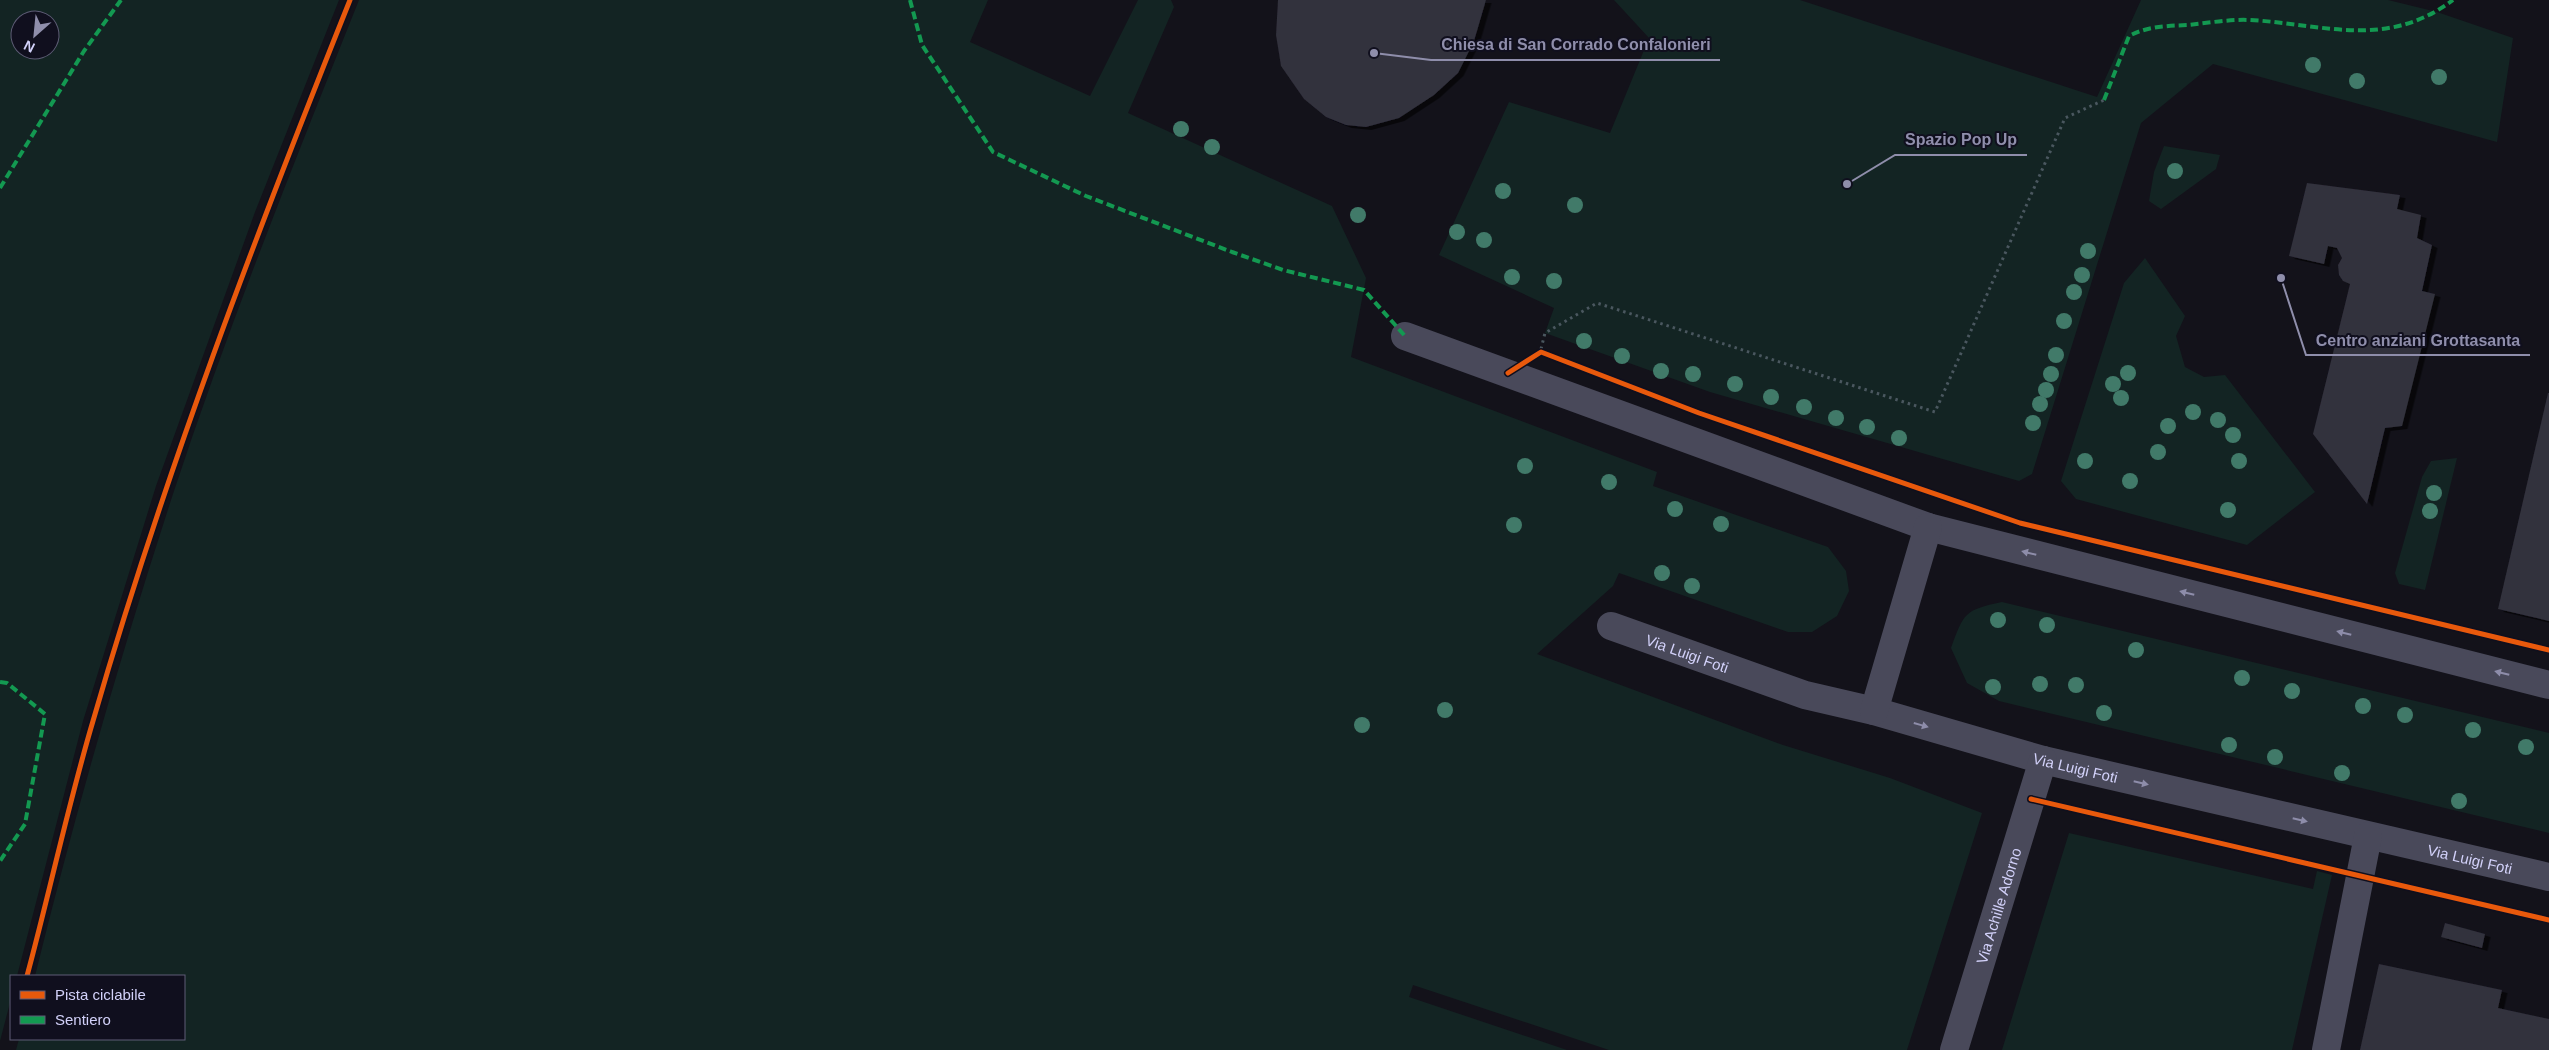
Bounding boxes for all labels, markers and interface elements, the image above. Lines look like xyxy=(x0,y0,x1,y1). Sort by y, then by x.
north arrow xyxy=(10,10,60,60)
callout: Chiesa di San Corrado Confalonieri xyxy=(1431,29,1720,60)
text: Chiesa di San Corrado Confalonieri xyxy=(1441,36,1711,53)
text: N xyxy=(21,37,37,56)
callout: Spazio Pop Up xyxy=(1895,124,2027,155)
text: Spazio Pop Up xyxy=(1905,131,2017,148)
callout: Centro anziani Grottasanta xyxy=(2306,324,2530,355)
text: Centro anziani Grottasanta xyxy=(2316,332,2520,349)
one-way arrow xyxy=(2022,549,2037,557)
one-way arrow xyxy=(2179,589,2194,597)
one-way arrow xyxy=(2337,629,2352,637)
street label: Via Luigi Foti xyxy=(1644,631,1731,676)
one-way arrow xyxy=(2494,669,2509,677)
one-way arrow xyxy=(1914,721,1929,729)
street label: Via Luigi Foti xyxy=(2031,749,2120,786)
one-way arrow xyxy=(2134,779,2149,787)
one-way arrow xyxy=(2292,816,2307,824)
street label: Via Luigi Foti xyxy=(2426,841,2514,877)
street label: Via Achille Adorno xyxy=(1972,845,2024,966)
legend xyxy=(10,975,185,1040)
text: Pista ciclabile xyxy=(55,986,146,1003)
text: Sentiero xyxy=(55,1011,111,1028)

